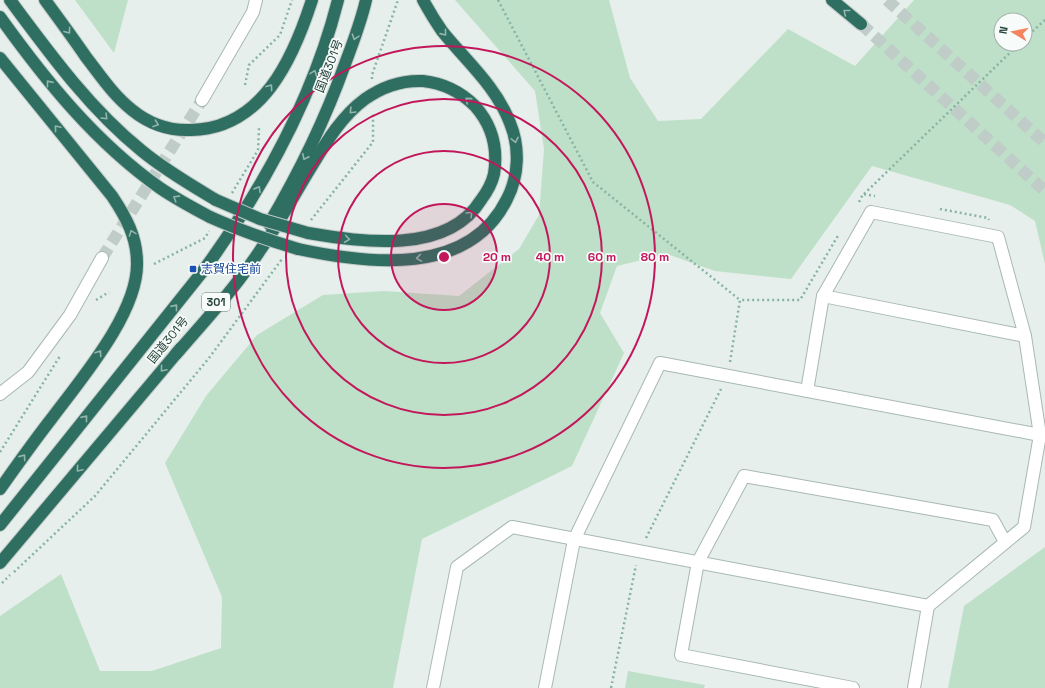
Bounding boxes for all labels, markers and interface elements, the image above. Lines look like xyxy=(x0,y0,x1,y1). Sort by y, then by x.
one-way arrow xyxy=(844,10,851,17)
north arrow xyxy=(993,12,1033,52)
text: N xyxy=(996,25,1011,35)
one-way arrow xyxy=(63,27,70,34)
one-way arrow xyxy=(440,28,447,35)
one-way arrow xyxy=(351,34,360,41)
street label: 国道301号 xyxy=(312,37,346,95)
one-way arrow xyxy=(310,69,318,76)
one-way arrow xyxy=(47,80,54,88)
one-way arrow xyxy=(265,84,273,91)
one-way arrow xyxy=(465,97,473,105)
one-way arrow xyxy=(349,107,357,114)
one-way arrow xyxy=(100,112,108,120)
one-way arrow xyxy=(153,120,160,128)
one-way arrow xyxy=(54,125,61,132)
one-way arrow xyxy=(510,136,518,143)
one-way arrow xyxy=(302,153,310,161)
one-way arrow xyxy=(253,186,260,194)
one-way arrow xyxy=(173,195,180,202)
one-way arrow xyxy=(465,211,473,219)
one-way arrow xyxy=(128,229,137,236)
one-way arrow xyxy=(343,234,350,243)
text: 20 m xyxy=(483,249,511,265)
text: 40 m xyxy=(536,249,564,265)
text: 60 m xyxy=(588,249,616,265)
text: 80 m xyxy=(641,249,669,265)
centre of rings xyxy=(437,250,451,264)
one-way arrow xyxy=(416,253,423,262)
place label: 志賀住宅前 xyxy=(201,261,261,277)
marker: 志賀住宅前 xyxy=(188,264,198,274)
road number: 301 xyxy=(202,293,230,311)
one-way arrow xyxy=(170,304,177,311)
street label: 国道301号 xyxy=(144,313,192,367)
one-way arrow xyxy=(94,350,101,357)
one-way arrow xyxy=(161,365,168,372)
one-way arrow xyxy=(81,415,88,423)
one-way arrow xyxy=(18,455,25,462)
one-way arrow xyxy=(77,464,84,471)

